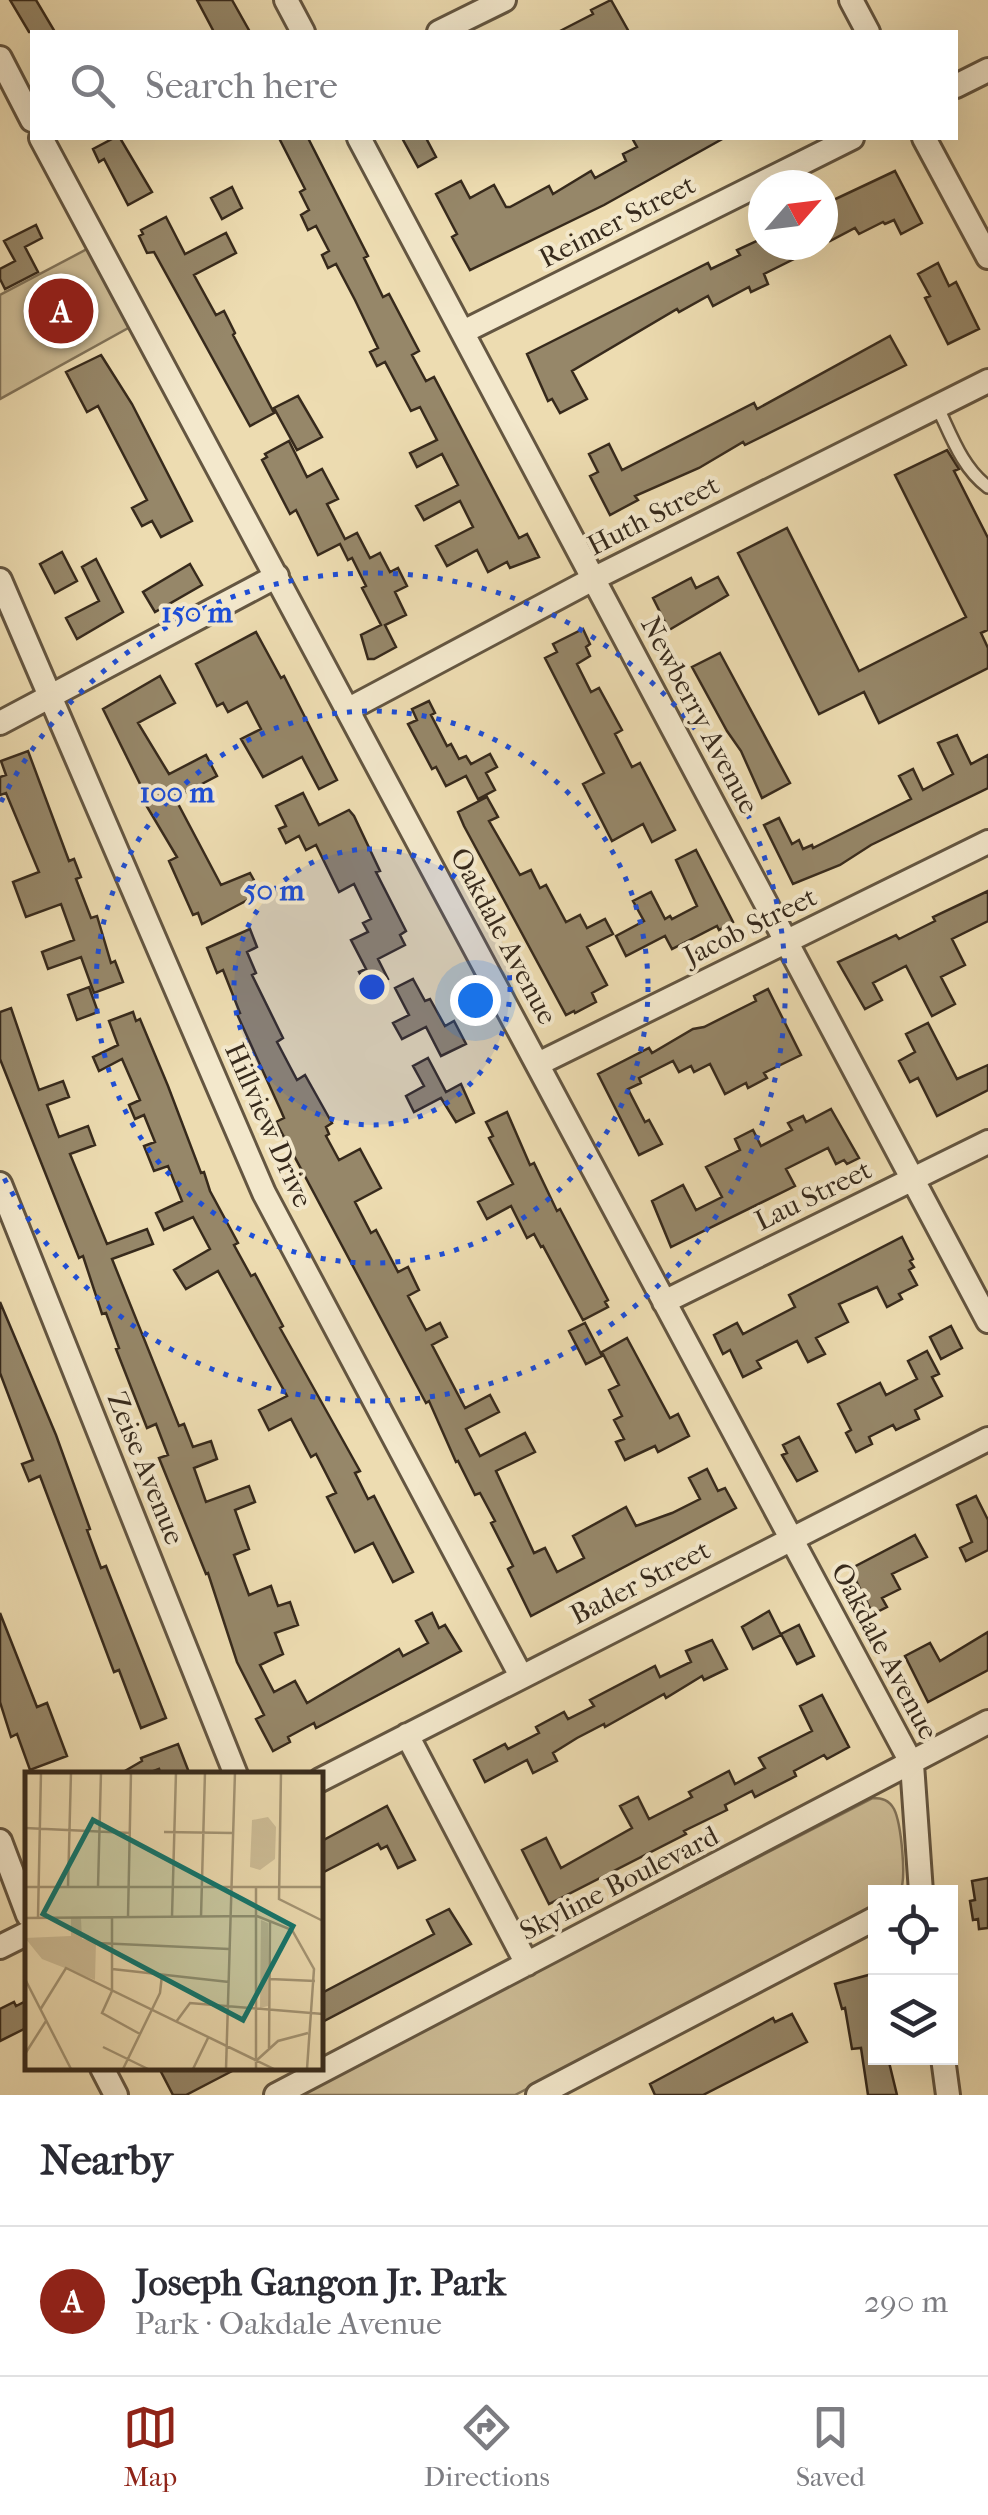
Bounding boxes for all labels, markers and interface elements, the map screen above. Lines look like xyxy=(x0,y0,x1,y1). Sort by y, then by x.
search box xyxy=(30,30,958,140)
icon: search xyxy=(65,58,120,113)
text: Search here xyxy=(145,63,338,108)
street label: Reimer Street xyxy=(533,168,701,274)
north arrow xyxy=(748,170,838,260)
pin: A xyxy=(28,274,94,348)
street label: Huth Street xyxy=(582,468,724,562)
text: 150 m xyxy=(161,595,234,630)
street label: Newberry Avenue xyxy=(634,611,766,819)
text: 100 m xyxy=(139,775,216,810)
street label: Oakdale Avenue xyxy=(444,842,564,1030)
text: 50 m xyxy=(244,873,305,908)
street label: Jacob Street xyxy=(676,880,822,973)
centre of rings xyxy=(354,969,390,1005)
your location xyxy=(450,975,501,1026)
street label: Hillview Drive xyxy=(218,1038,320,1212)
street label: Lau Street xyxy=(749,1153,877,1237)
street label: Zeise Avenue xyxy=(100,1387,192,1549)
street label: Bader Street xyxy=(565,1533,715,1631)
street label: Oakdale Avenue xyxy=(825,1557,945,1745)
inset map xyxy=(25,1772,322,2070)
street label: Skyline Boulevard xyxy=(514,1818,724,1947)
map controls xyxy=(868,1885,958,2065)
button: locate xyxy=(868,1885,958,1975)
button: layers xyxy=(868,1975,958,2065)
text: Nearby xyxy=(40,2136,172,2185)
text: Joseph Gangon Jr. Park xyxy=(135,2260,506,2305)
text: A xyxy=(62,2283,83,2320)
text: 290 m xyxy=(864,2283,948,2320)
text: Park · Oakdale Avenue xyxy=(135,2305,442,2342)
tab: Map xyxy=(123,2400,178,2493)
tab: Directions xyxy=(424,2400,550,2493)
tab: Saved xyxy=(796,2400,865,2493)

